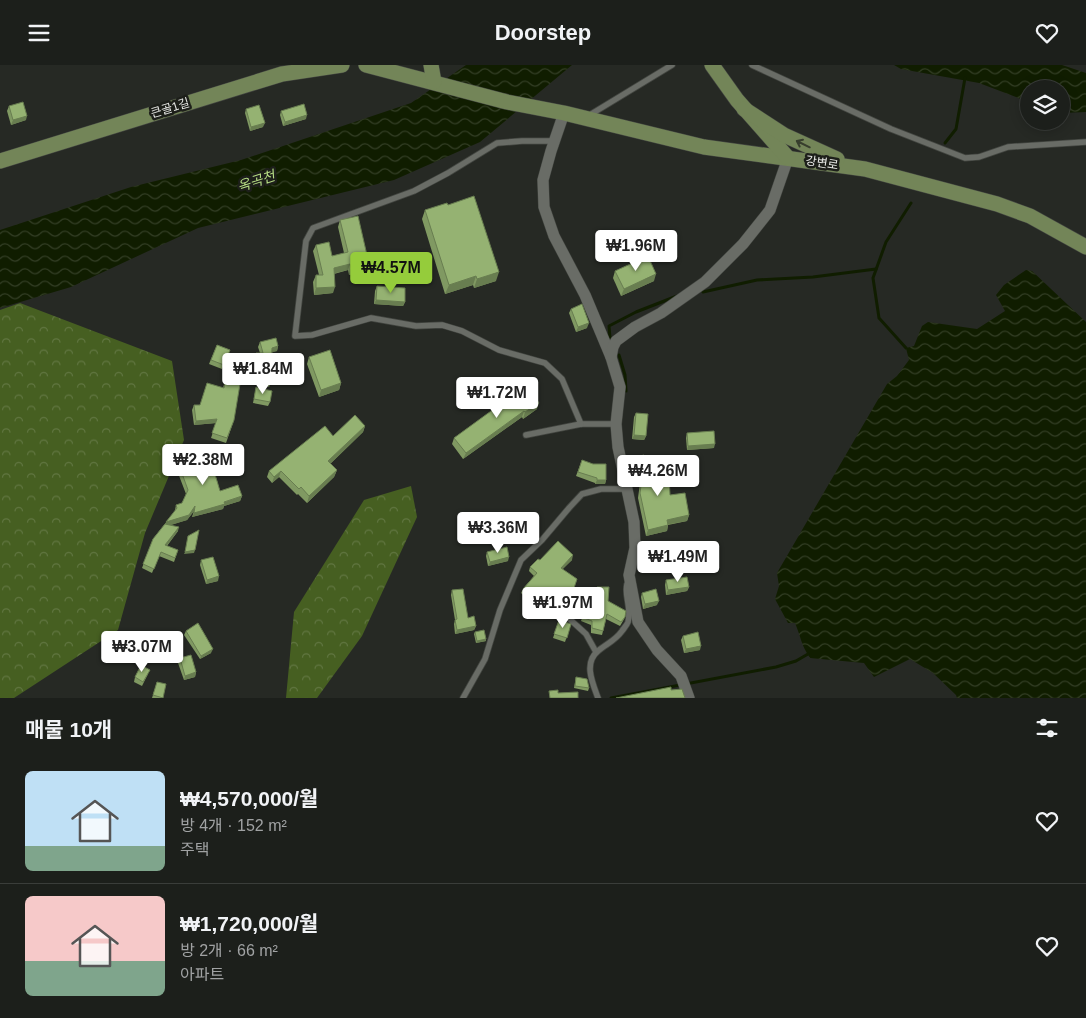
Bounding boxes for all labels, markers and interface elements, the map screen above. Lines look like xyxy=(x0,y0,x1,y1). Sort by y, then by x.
icon: menu xyxy=(25,19,53,47)
icon: heart xyxy=(1033,19,1061,47)
text: Doorstep xyxy=(495,20,591,45)
map controls xyxy=(1020,80,1070,130)
button: layers xyxy=(1020,80,1070,130)
street label: 큰골1길 xyxy=(149,95,191,121)
one-way arrow xyxy=(796,139,811,149)
street label: 강변로 xyxy=(805,153,839,173)
water label: 옥곡천 xyxy=(235,167,278,195)
pin: ₩1.96M xyxy=(595,229,677,272)
text: ₩1.96M xyxy=(606,237,666,254)
pin: ₩4.57M xyxy=(350,251,432,294)
text: ₩4.57M xyxy=(361,259,421,276)
pin: ₩1.84M xyxy=(222,353,304,395)
text: ₩1.84M xyxy=(233,360,293,377)
pin: ₩1.72M xyxy=(456,377,538,419)
text: ₩1.72M xyxy=(467,384,527,401)
pin: ₩2.38M xyxy=(162,443,244,486)
text: ₩2.38M xyxy=(173,451,233,468)
pin: ₩4.26M xyxy=(617,455,699,497)
text: ₩4.26M xyxy=(628,462,688,479)
pin: ₩3.36M xyxy=(457,511,539,554)
text: ₩3.36M xyxy=(468,519,528,536)
pin: ₩1.49M xyxy=(637,541,719,583)
text: ₩1.49M xyxy=(648,548,708,565)
pin: ₩1.97M xyxy=(522,587,604,629)
text: ₩1.97M xyxy=(533,594,593,611)
pin: ₩3.07M xyxy=(101,631,183,673)
text: ₩3.07M xyxy=(112,638,172,655)
icon: filters xyxy=(1033,714,1061,742)
text: 매물 10개 xyxy=(25,718,112,741)
text: ₩4,570,000/월 xyxy=(180,787,318,810)
icon: home xyxy=(65,791,125,851)
icon: heart xyxy=(1033,807,1061,835)
text: 방 4개 · 152 m² xyxy=(180,817,287,834)
text: 주택 xyxy=(180,841,209,858)
text: ₩1,720,000/월 xyxy=(180,912,318,935)
icon: home xyxy=(65,916,125,976)
icon: heart xyxy=(1033,932,1061,960)
text: 방 2개 · 66 m² xyxy=(180,942,278,959)
text: 아파트 xyxy=(180,966,224,983)

